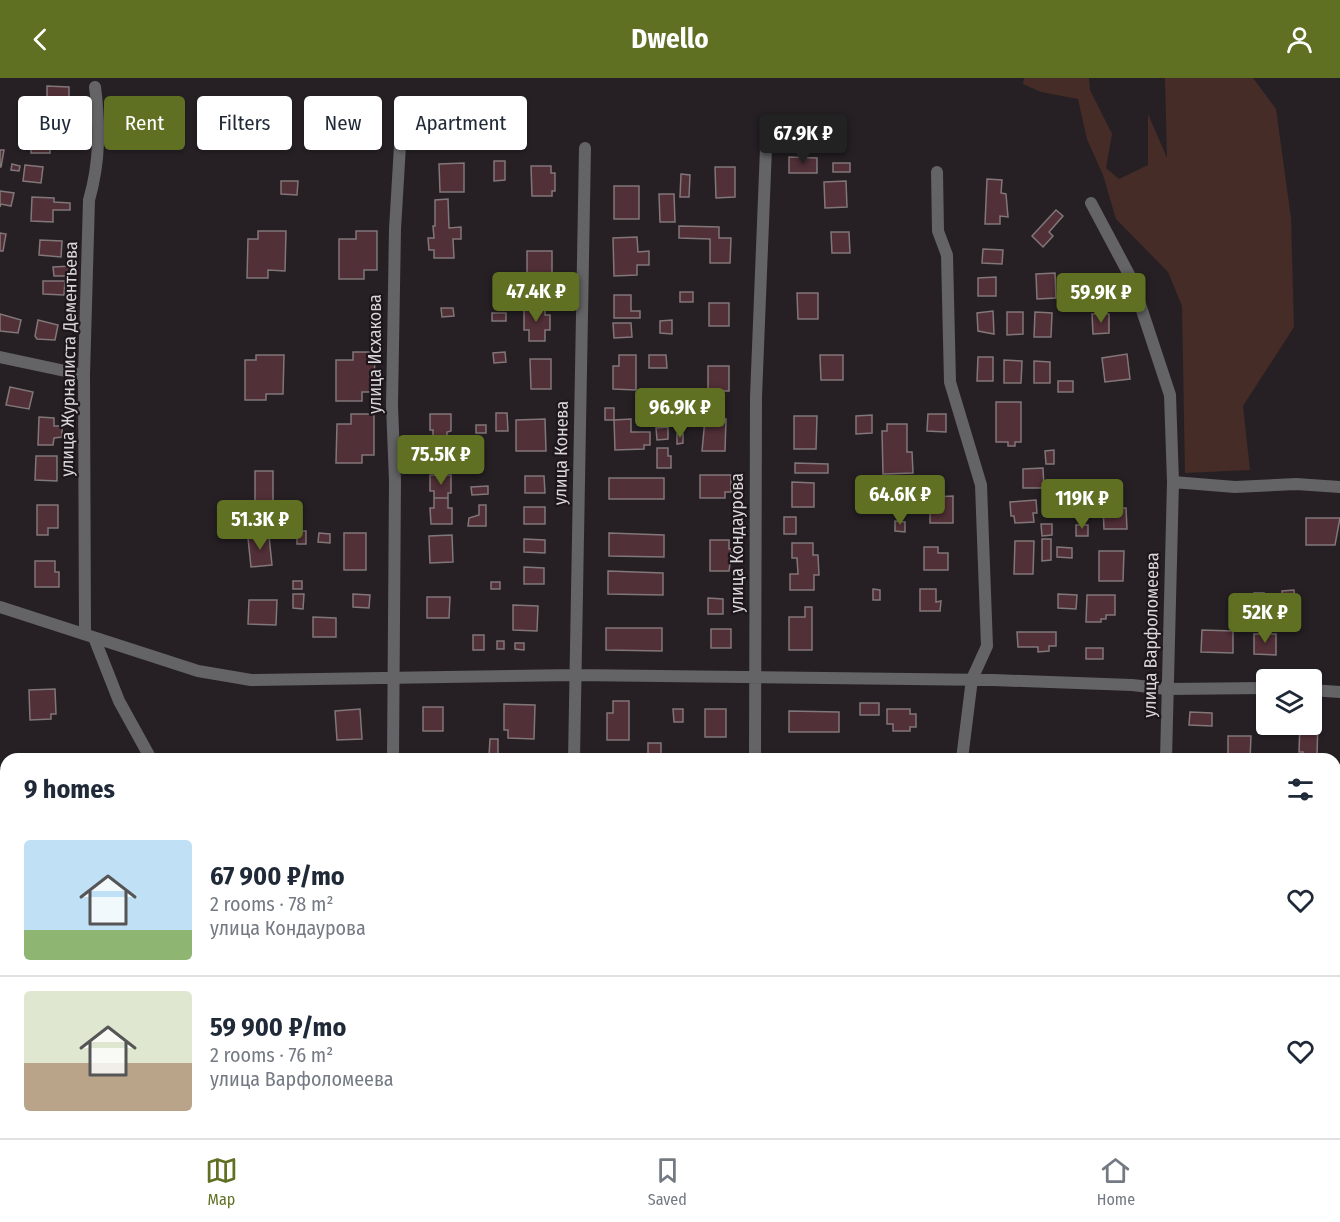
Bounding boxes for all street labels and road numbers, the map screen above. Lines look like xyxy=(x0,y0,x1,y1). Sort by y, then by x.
street label: улица Журналиста Дементьева xyxy=(56,241,82,477)
street label: улица Исхакова xyxy=(364,294,386,414)
street label: улица Конева xyxy=(549,400,573,505)
street label: улица Кондаурова xyxy=(726,473,748,613)
street label: улица Варфоломеева xyxy=(1139,552,1163,718)

